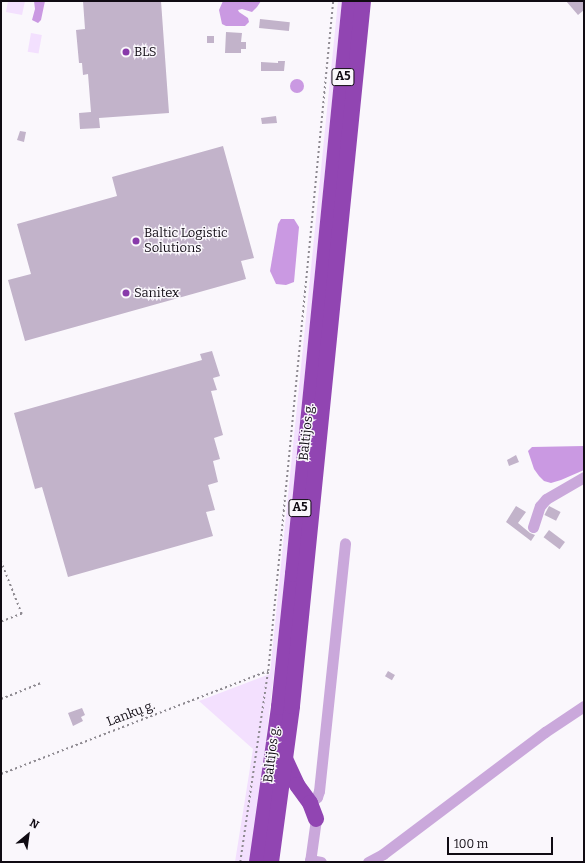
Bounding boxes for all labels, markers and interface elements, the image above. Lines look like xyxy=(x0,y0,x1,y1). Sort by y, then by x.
place label: BLS xyxy=(134,44,156,60)
marker: BLS xyxy=(121,47,131,57)
road number: A5 xyxy=(331,67,355,87)
place label: Baltic Logistic Solutions xyxy=(144,226,228,257)
marker: Baltic Logistic Solutions xyxy=(131,236,141,246)
place label: Sanitex xyxy=(134,285,179,301)
marker: Sanitex xyxy=(121,288,131,298)
street label: Baltijos g. xyxy=(296,403,318,461)
road number: A5 xyxy=(288,498,312,518)
street label: Lankų g. xyxy=(105,698,157,730)
street label: Baltijos g. xyxy=(261,725,283,783)
north arrow xyxy=(8,815,48,855)
text: N xyxy=(27,816,41,832)
scale bar xyxy=(449,829,555,855)
text: 100 m xyxy=(454,837,488,851)

